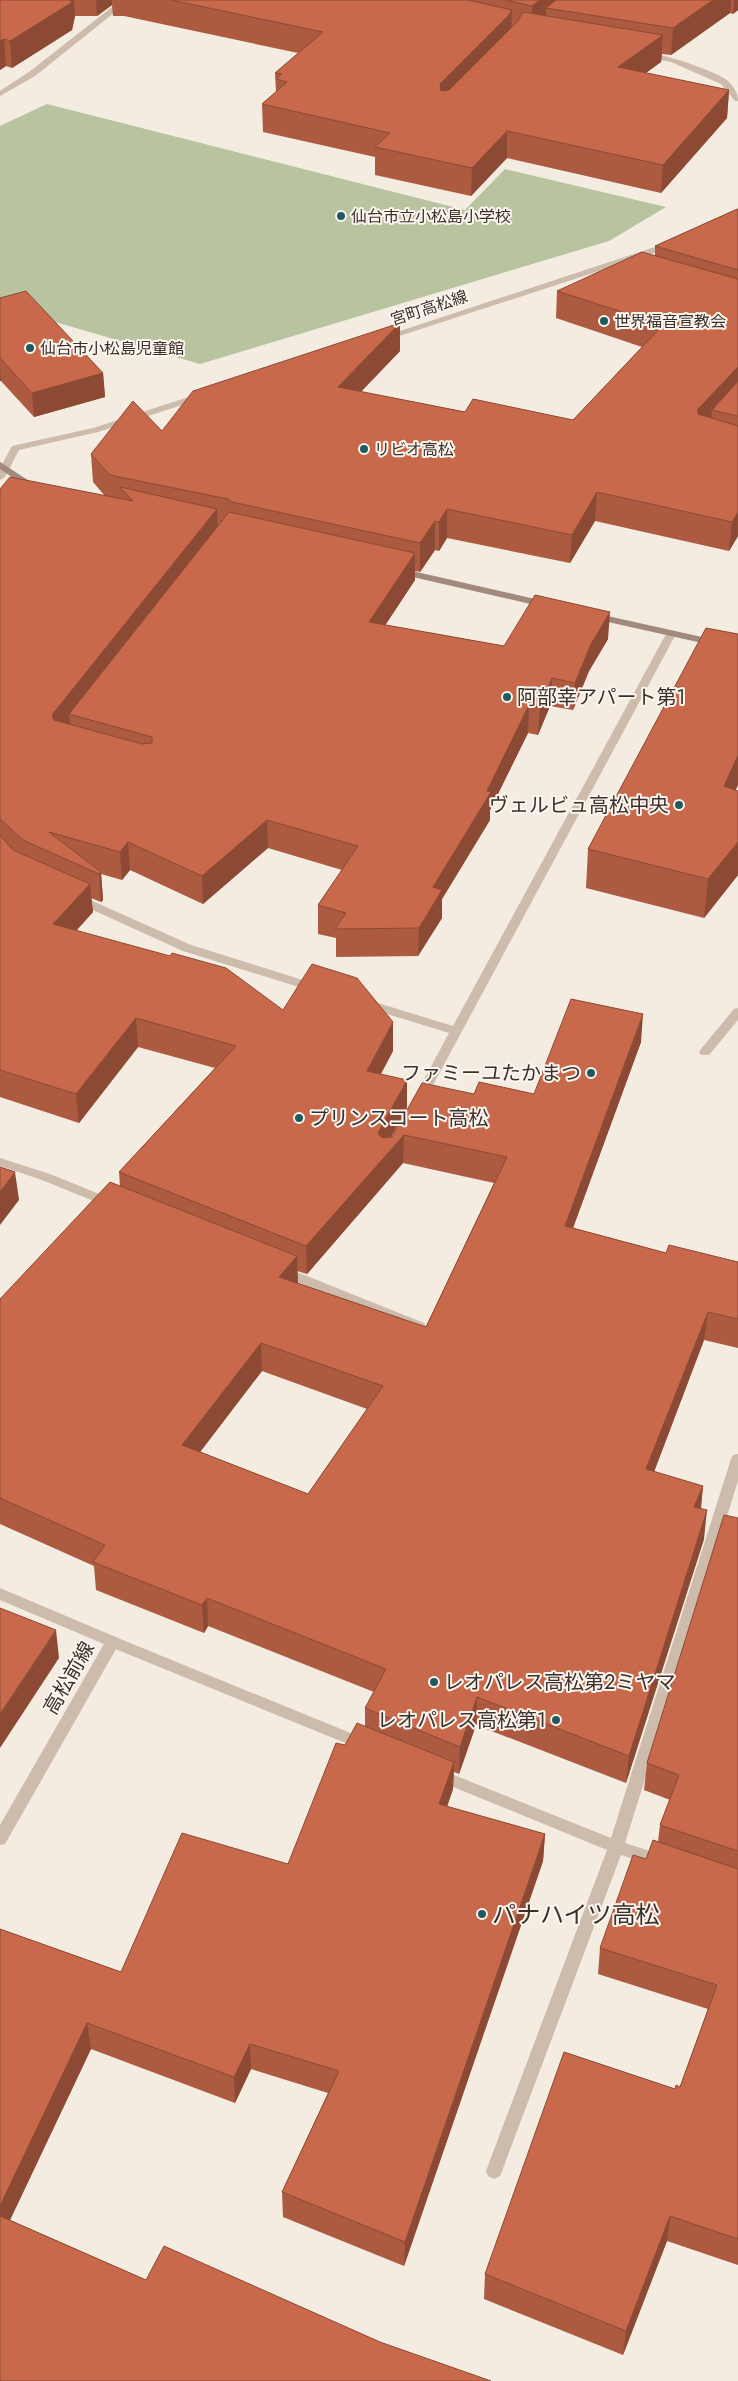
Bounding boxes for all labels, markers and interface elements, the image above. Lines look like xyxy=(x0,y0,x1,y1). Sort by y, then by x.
place label: 仙台市立小松島小学校 xyxy=(351,205,511,228)
marker: 仙台市立小松島小学校 xyxy=(335,210,347,222)
street label: 宮町高松線 xyxy=(387,285,471,331)
place label: 世界福音宣教会 xyxy=(614,310,726,333)
marker: 世界福音宣教会 xyxy=(598,315,610,327)
place label: 仙台市小松島児童館 xyxy=(40,337,184,360)
marker: 仙台市小松島児童館 xyxy=(24,342,36,354)
place label: リビオ高松 xyxy=(374,438,454,461)
marker: リビオ高松 xyxy=(358,443,370,455)
place label: 阿部幸アパート第1 xyxy=(517,683,686,712)
marker: 阿部幸アパート第1 xyxy=(501,691,513,703)
place label: ヴェルビュ高松中央 xyxy=(489,791,669,820)
marker: ヴェルビュ高松中央 xyxy=(673,799,685,811)
place label: ファミーユたかまつ xyxy=(401,1059,581,1088)
marker: ファミーユたかまつ xyxy=(585,1067,597,1079)
place label: プリンスコート高松 xyxy=(309,1104,489,1133)
marker: プリンスコート高松 xyxy=(293,1112,305,1124)
street label: 高松前線 xyxy=(36,1636,102,1720)
place label: レオパレス高松第2ミヤマ xyxy=(444,1668,675,1697)
marker: レオパレス高松第2ミヤマ xyxy=(428,1676,440,1688)
place label: レオパレス高松第1 xyxy=(377,1706,546,1735)
marker: レオパレス高松第1 xyxy=(550,1714,562,1726)
place label: パナハイツ高松 xyxy=(492,1897,660,1932)
marker: パナハイツ高松 xyxy=(476,1908,488,1920)

